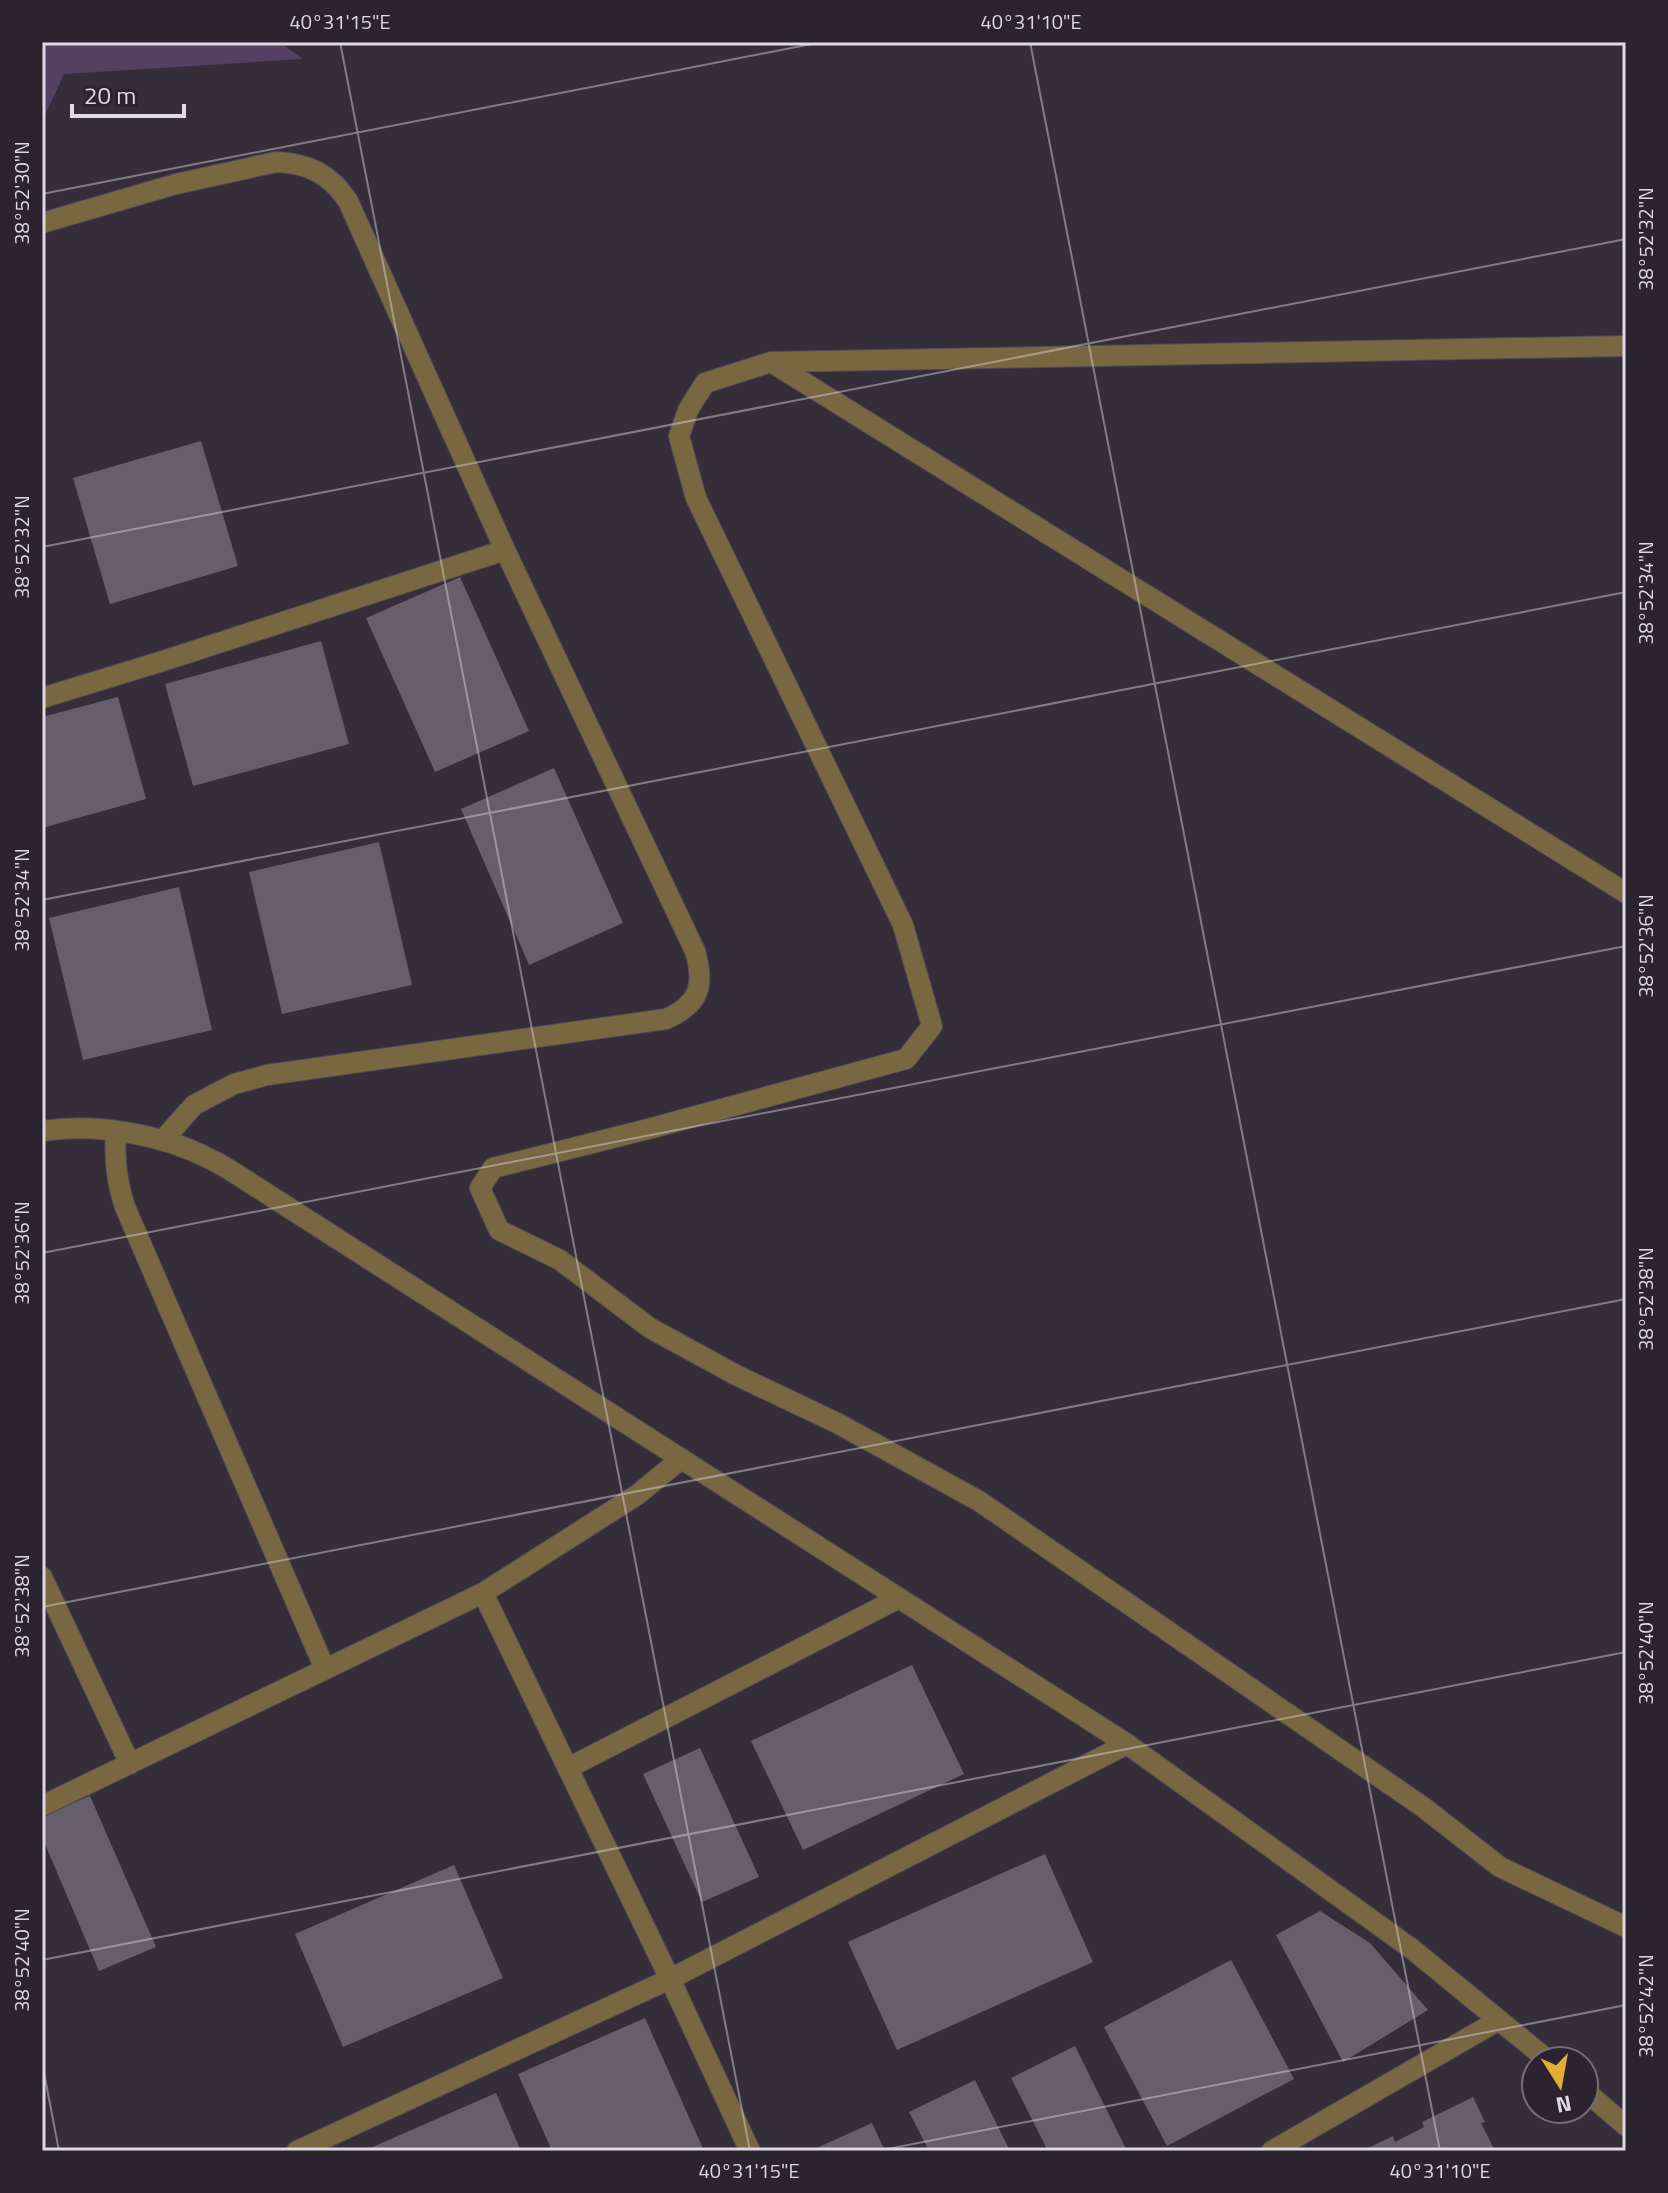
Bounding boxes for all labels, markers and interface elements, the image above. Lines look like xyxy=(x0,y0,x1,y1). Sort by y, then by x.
text: 40°31'15"E xyxy=(289,6,391,37)
text: 40°31'10"E xyxy=(980,6,1082,37)
scale bar xyxy=(72,68,184,118)
text: 20 m xyxy=(84,77,136,113)
text: 38°52'30"N xyxy=(6,141,37,245)
text: 38°52'32"N xyxy=(1630,187,1661,291)
text: 38°52'32"N xyxy=(6,495,37,599)
text: 38°52'34"N xyxy=(1630,541,1661,645)
text: 38°52'34"N xyxy=(6,848,37,952)
text: 38°52'36"N xyxy=(1630,894,1661,998)
text: 38°52'36"N xyxy=(6,1201,37,1305)
text: 38°52'38"N xyxy=(1630,1247,1661,1351)
text: 38°52'38"N xyxy=(6,1554,37,1658)
text: 38°52'40"N xyxy=(1630,1601,1661,1705)
text: 38°52'40"N xyxy=(6,1908,37,2012)
text: 38°52'42"N xyxy=(1630,1954,1661,2058)
north arrow xyxy=(1520,2045,1600,2125)
text: N xyxy=(1553,2086,1575,2123)
text: 40°31'15"E xyxy=(698,2155,800,2186)
text: 40°31'10"E xyxy=(1389,2155,1491,2186)

